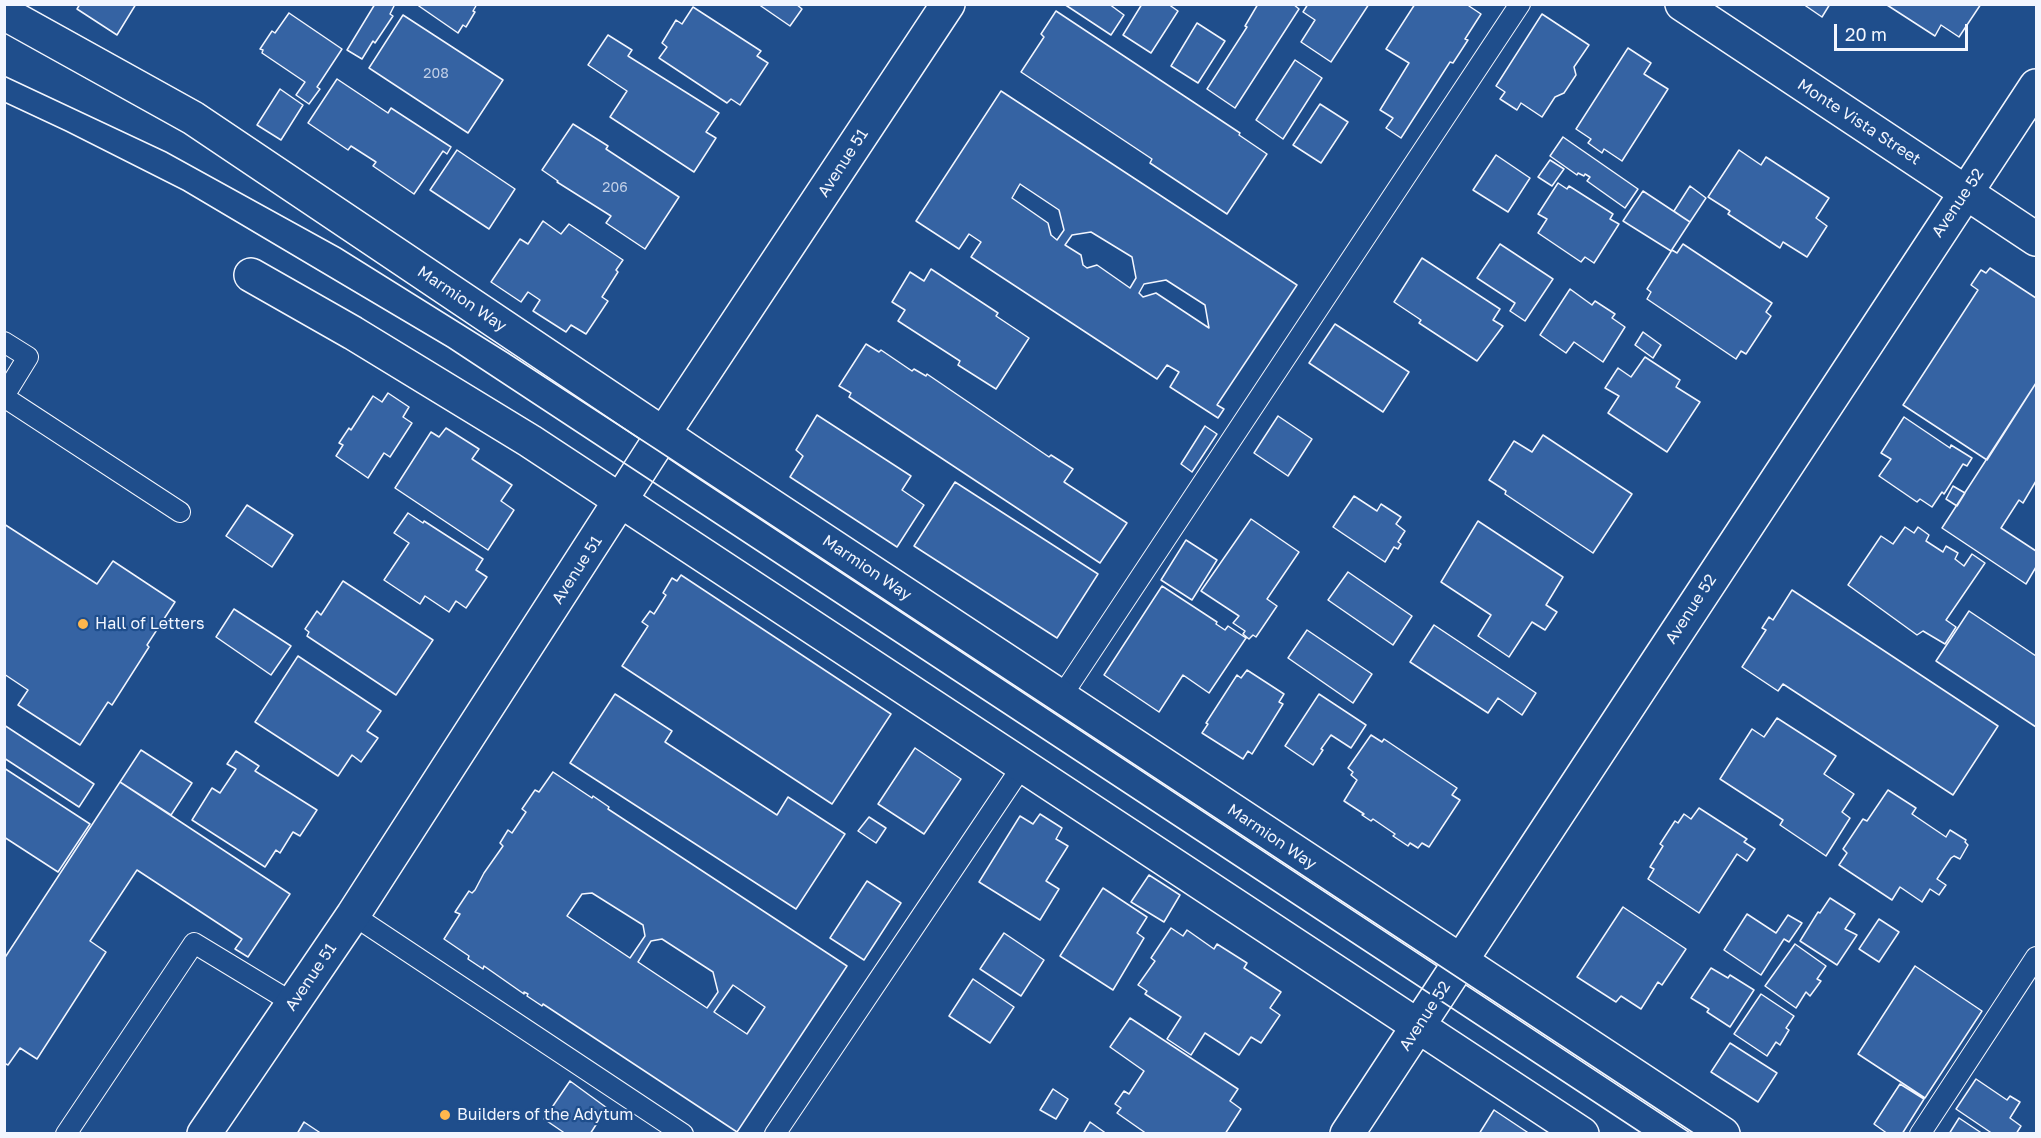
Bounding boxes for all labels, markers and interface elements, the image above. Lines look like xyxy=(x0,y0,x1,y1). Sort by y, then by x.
scale bar xyxy=(1837,12,1970,50)
text: 20 m xyxy=(1845,23,1887,45)
house number: 208 xyxy=(423,66,449,82)
street label: Monte Vista Street xyxy=(1794,75,1924,169)
street label: Avenue 51 xyxy=(814,125,872,201)
street label: Avenue 52 xyxy=(1928,165,1988,241)
house number: 206 xyxy=(602,180,628,196)
street label: Marmion Way xyxy=(414,262,510,336)
street label: Marmion Way xyxy=(819,531,915,605)
street label: Avenue 51 xyxy=(548,532,606,608)
street label: Avenue 52 xyxy=(1661,571,1721,647)
place label: Hall of Letters xyxy=(95,614,205,634)
marker: Hall of Letters xyxy=(76,617,90,631)
street label: Marmion Way xyxy=(1224,800,1320,874)
street label: Avenue 51 xyxy=(281,939,341,1015)
street label: Avenue 52 xyxy=(1395,978,1455,1054)
place label: Builders of the Adytum xyxy=(457,1105,633,1125)
marker: Builders of the Adytum xyxy=(438,1108,452,1122)

